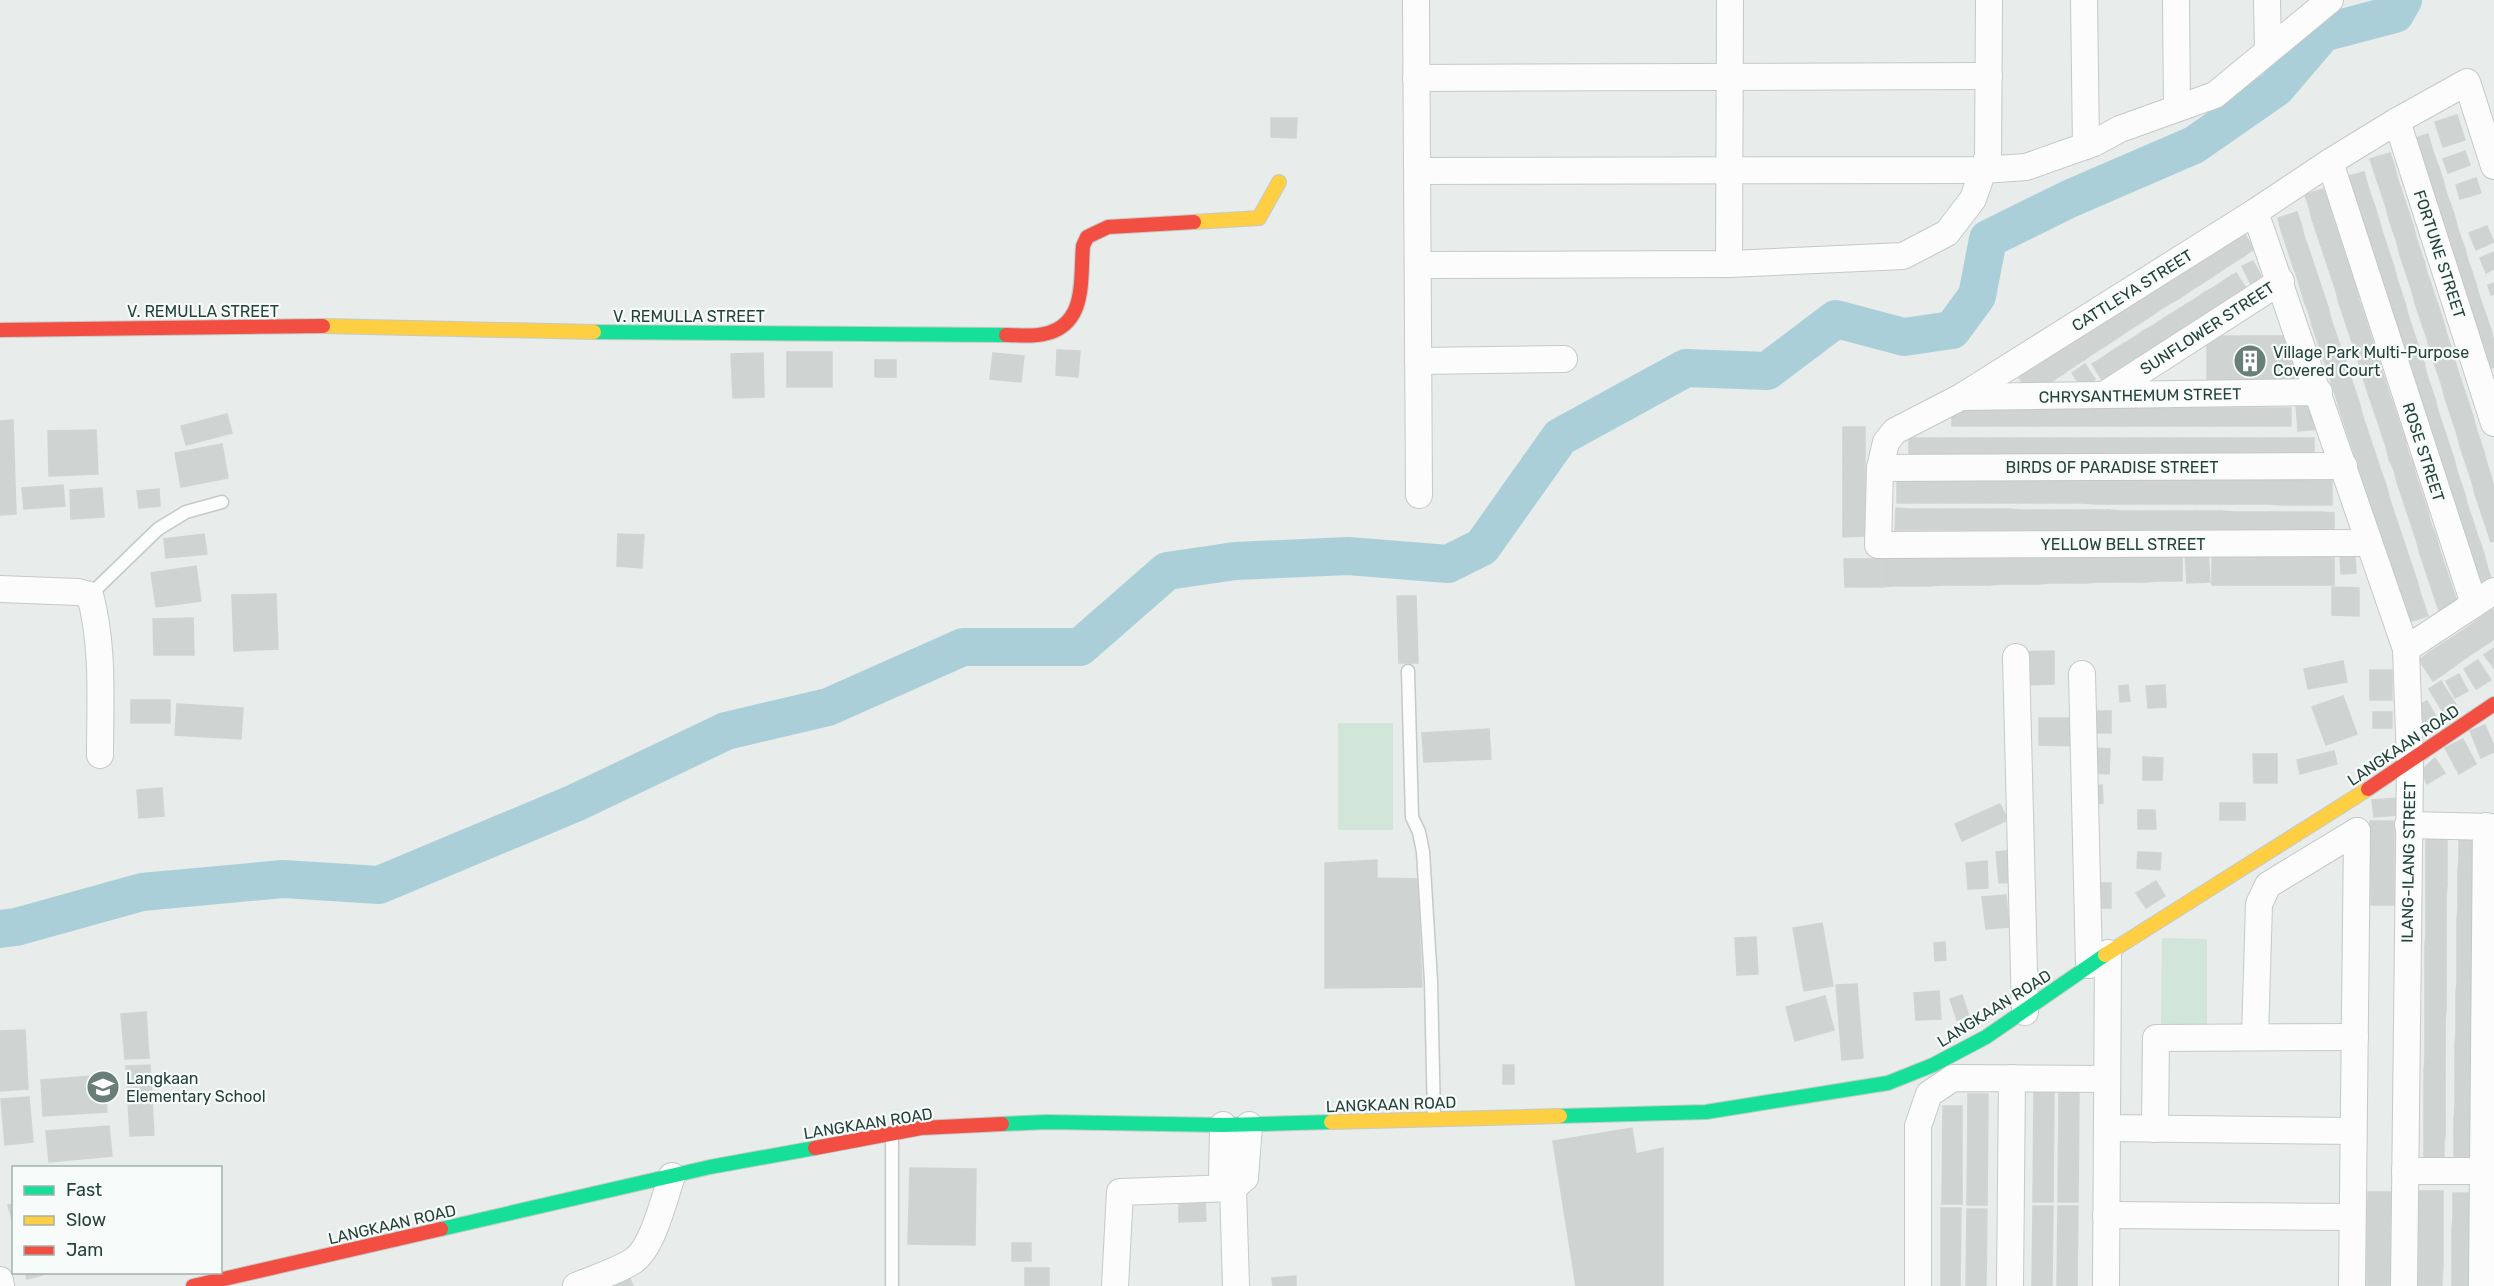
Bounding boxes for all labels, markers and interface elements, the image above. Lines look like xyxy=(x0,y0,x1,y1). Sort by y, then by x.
street label: FORTUNE STREET xyxy=(2410,188,2469,321)
street label: CATTLEYA STREET xyxy=(2068,246,2196,335)
street label: SUNFLOWER STREET xyxy=(2137,278,2278,379)
street label: V. REMULLA STREET xyxy=(127,302,279,321)
street label: V. REMULLA STREET xyxy=(613,307,765,326)
building icon: Village Park Multi-Purpose Covered Court xyxy=(2232,343,2268,379)
place label: Village Park Multi-Purpose Covered Court xyxy=(2273,343,2469,380)
street label: CHRYSANTHEMUM STREET xyxy=(2038,384,2242,407)
street label: ROSE STREET xyxy=(2399,400,2448,504)
street label: BIRDS OF PARADISE STREET xyxy=(2005,458,2219,477)
street label: YELLOW BELL STREET xyxy=(2040,535,2206,554)
street label: LANGKAAN ROAD xyxy=(2344,701,2463,790)
street label: ILANG-ILANG STREET xyxy=(2398,781,2419,943)
street label: LANGKAAN ROAD xyxy=(1934,966,2055,1051)
school or university icon: Langkaan Elementary School xyxy=(85,1069,121,1105)
place label: Langkaan Elementary School xyxy=(126,1069,266,1106)
street label: LANGKAAN ROAD xyxy=(1325,1093,1457,1116)
street label: LANGKAAN ROAD xyxy=(802,1104,934,1143)
legend xyxy=(12,1166,222,1274)
text: Fast xyxy=(66,1179,102,1201)
street label: LANGKAAN ROAD xyxy=(326,1201,458,1248)
text: Slow xyxy=(66,1209,106,1231)
text: Jam xyxy=(66,1239,103,1261)

